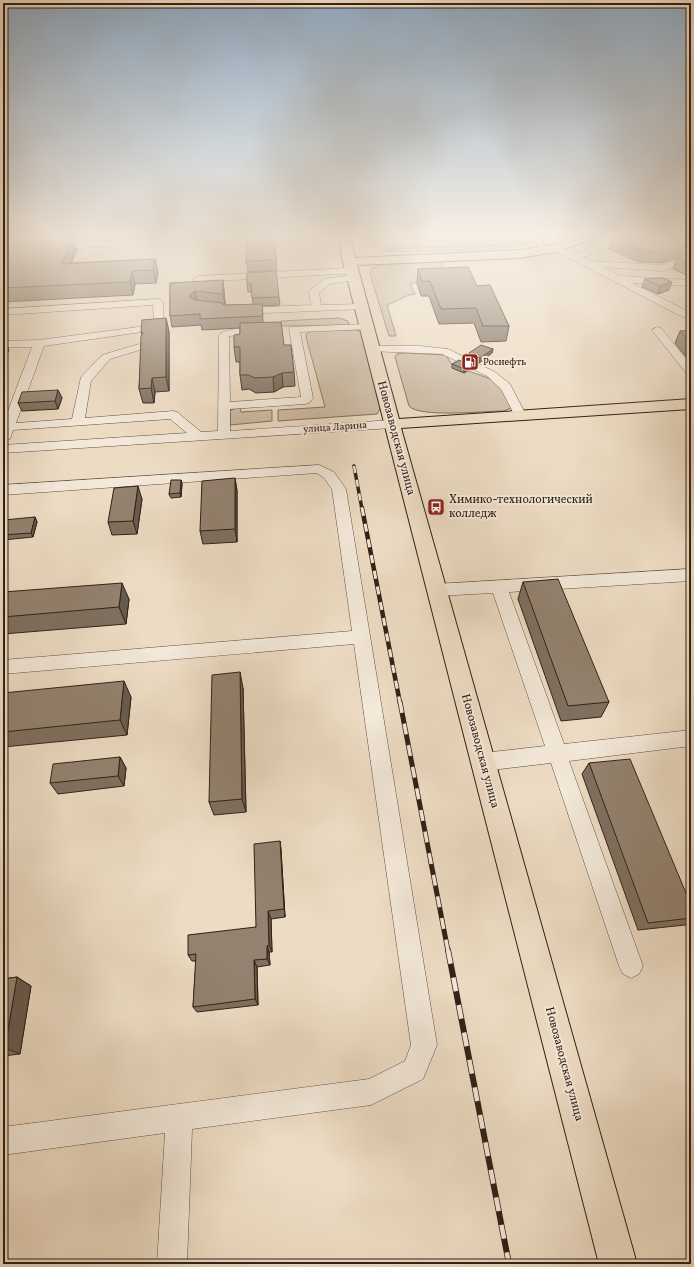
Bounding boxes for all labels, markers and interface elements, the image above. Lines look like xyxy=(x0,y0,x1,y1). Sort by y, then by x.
fuel station icon: Роснефть xyxy=(460,352,480,372)
place label: Роснефть xyxy=(483,355,526,369)
street label: Новозаводская улица xyxy=(373,379,419,497)
street label: улица Ларина xyxy=(303,418,368,436)
place label: Химико-технологический колледж xyxy=(449,492,593,522)
bus stop icon: Химико-технологический колледж xyxy=(426,497,446,517)
street label: Новозаводская улица xyxy=(457,692,503,810)
street label: Новозаводская улица xyxy=(541,1005,587,1123)

